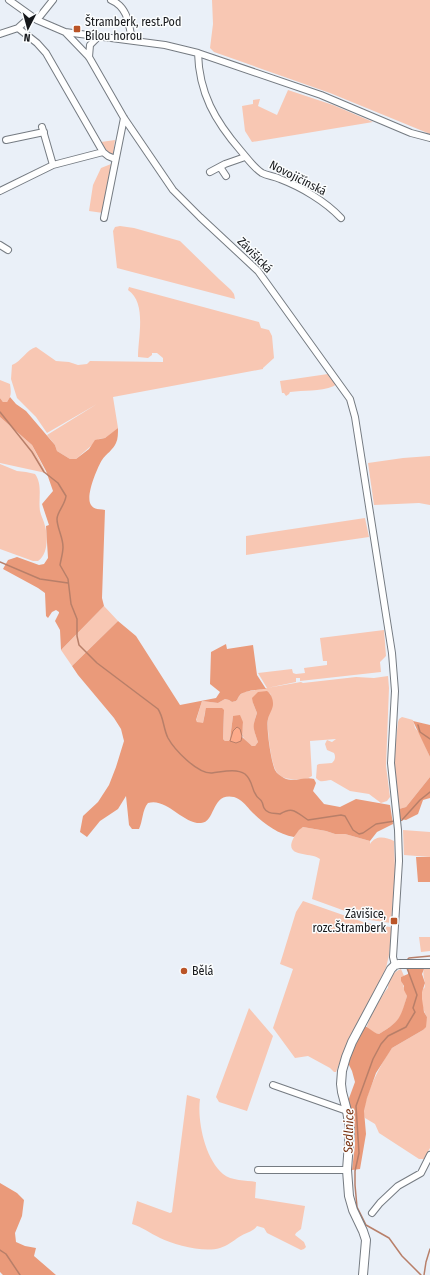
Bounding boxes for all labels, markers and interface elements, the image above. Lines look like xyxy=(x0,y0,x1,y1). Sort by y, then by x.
north arrow xyxy=(8,8,48,48)
place label: Štramberk, rest.Pod Bílou horou xyxy=(85,14,181,43)
marker: Štramberk, rest.Pod Bílou horou xyxy=(72,24,82,34)
text: N xyxy=(23,31,31,44)
street label: Novojičínská xyxy=(267,158,329,198)
street label: Závišická xyxy=(235,234,275,276)
place label: Závišice, rozc.Štramberk xyxy=(313,907,386,935)
marker: Závišice, rozc.Štramberk xyxy=(389,916,399,926)
place label: Bělá xyxy=(192,964,214,978)
marker: Bělá xyxy=(179,966,189,976)
water label: Sedlnice xyxy=(341,1109,356,1154)

